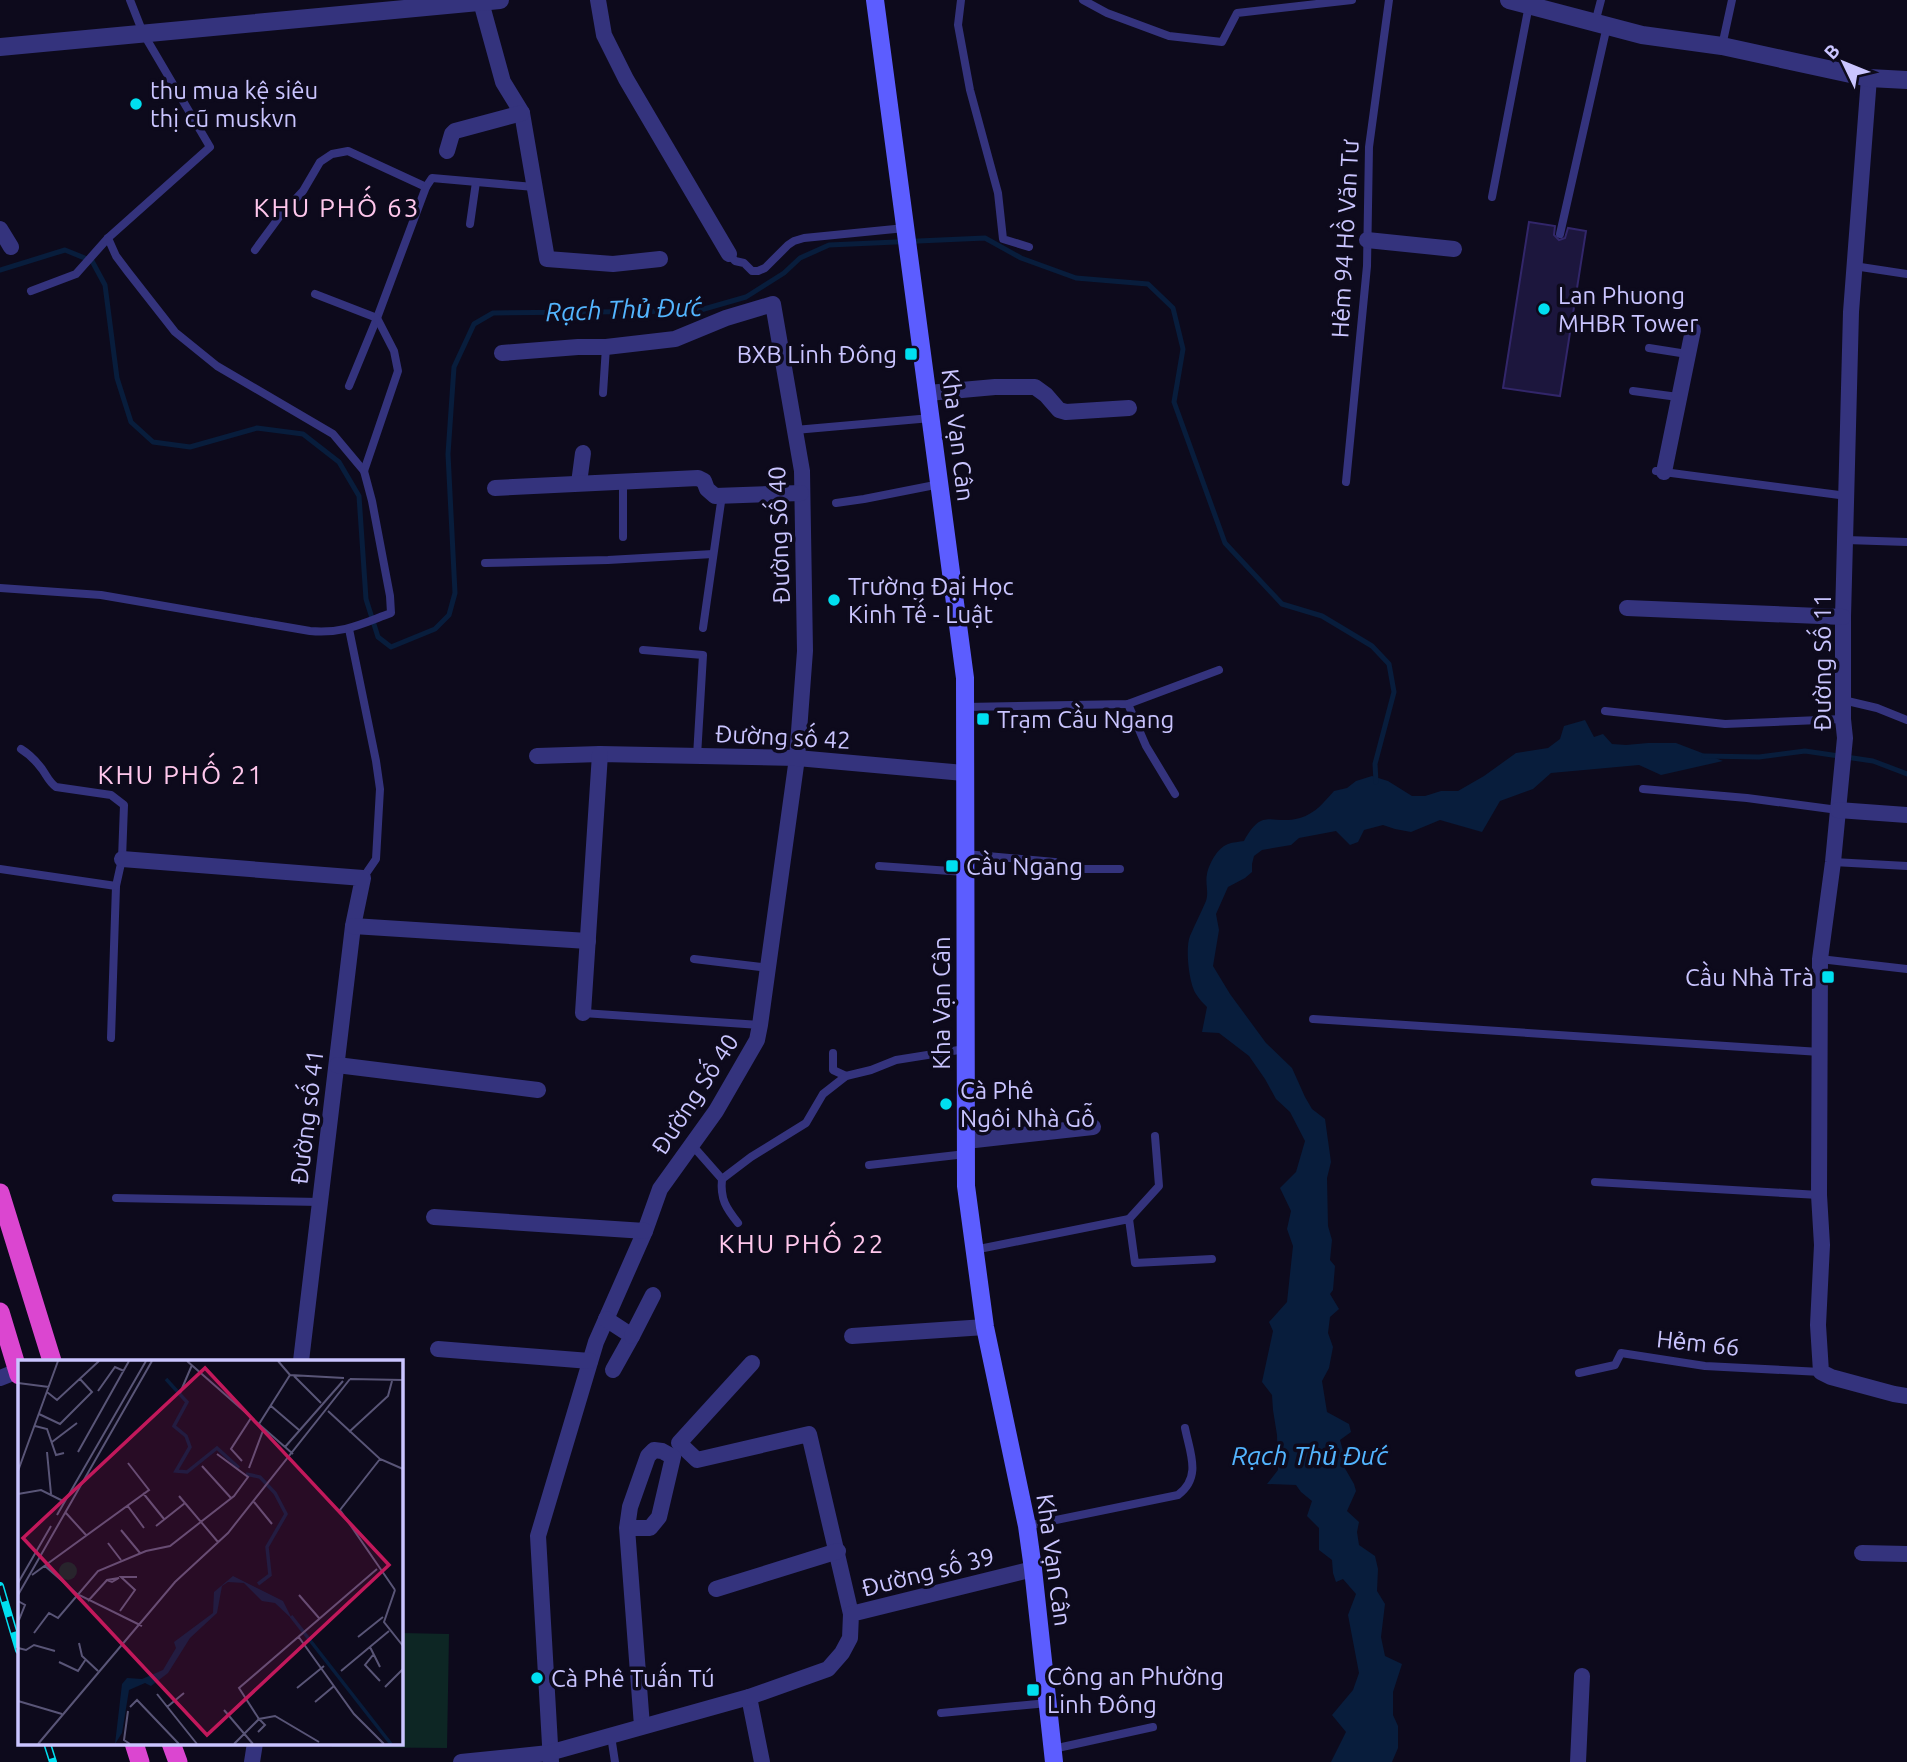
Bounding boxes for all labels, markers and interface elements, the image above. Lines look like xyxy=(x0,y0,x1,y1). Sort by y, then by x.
north arrow xyxy=(1809,28,1879,98)
text: B xyxy=(1819,39,1844,64)
place label: thu mua kệ siêu thị cũ muskvn xyxy=(150,77,318,132)
marker: thu mua kệ siêu thị cũ muskvn xyxy=(128,96,144,112)
street label: Hẻm 94 Hồ Văn Tư xyxy=(1322,138,1364,339)
district label: KHU PHỐ 63 xyxy=(254,185,420,222)
place label: Lan Phuong MHBR Tower xyxy=(1558,282,1698,337)
water label: Rạch Thủ Đức xyxy=(545,292,704,326)
marker: Lan Phuong MHBR Tower xyxy=(1536,301,1552,317)
place label: BXB Linh Đông xyxy=(737,341,897,368)
marker: BXB Linh Đông xyxy=(903,346,919,362)
street label: Kha Vạn Cân xyxy=(936,367,980,503)
street label: Đường Số 40 xyxy=(759,466,795,604)
place label: Trường Đại Học Kinh Tế - Luật xyxy=(848,573,1014,628)
marker: Trường Đại Học Kinh Tế - Luật xyxy=(826,592,842,608)
street label: Đường Số 11 xyxy=(1805,593,1836,731)
place label: Trạm Cầu Ngang xyxy=(997,702,1174,733)
marker: Trạm Cầu Ngang xyxy=(975,711,991,727)
street label: Đường số 42 xyxy=(715,716,852,754)
district label: KHU PHỐ 21 xyxy=(98,752,264,789)
place label: Cầu Ngang xyxy=(966,849,1083,880)
marker: Cầu Ngang xyxy=(944,858,960,874)
street label: Kha Vạn Cân xyxy=(928,936,955,1070)
place label: Cầu Nhà Trà xyxy=(1685,960,1814,991)
marker: Cầu Nhà Trà xyxy=(1820,969,1836,985)
street label: Đường Số 40 xyxy=(643,1027,744,1159)
street label: Đường số 41 xyxy=(281,1048,329,1186)
place label: Cà Phê Ngôi Nhà Gỗ xyxy=(960,1077,1095,1132)
marker: Cà Phê Ngôi Nhà Gỗ xyxy=(938,1096,954,1112)
district label: KHU PHỐ 22 xyxy=(719,1221,885,1258)
street label: Hẻm 66 xyxy=(1655,1325,1741,1361)
inset map xyxy=(18,1360,402,1744)
water label: Rạch Thủ Đức xyxy=(1231,1441,1389,1470)
street label: Kha Vạn Cân xyxy=(1031,1492,1077,1628)
street label: Đường số 39 xyxy=(858,1539,997,1601)
place label: Cà Phê Tuấn Tú xyxy=(551,1661,715,1692)
place label: Công an Phường Linh Đông xyxy=(1047,1663,1224,1718)
marker: Cà Phê Tuấn Tú xyxy=(529,1670,545,1686)
marker: Công an Phường Linh Đông xyxy=(1025,1682,1041,1698)

